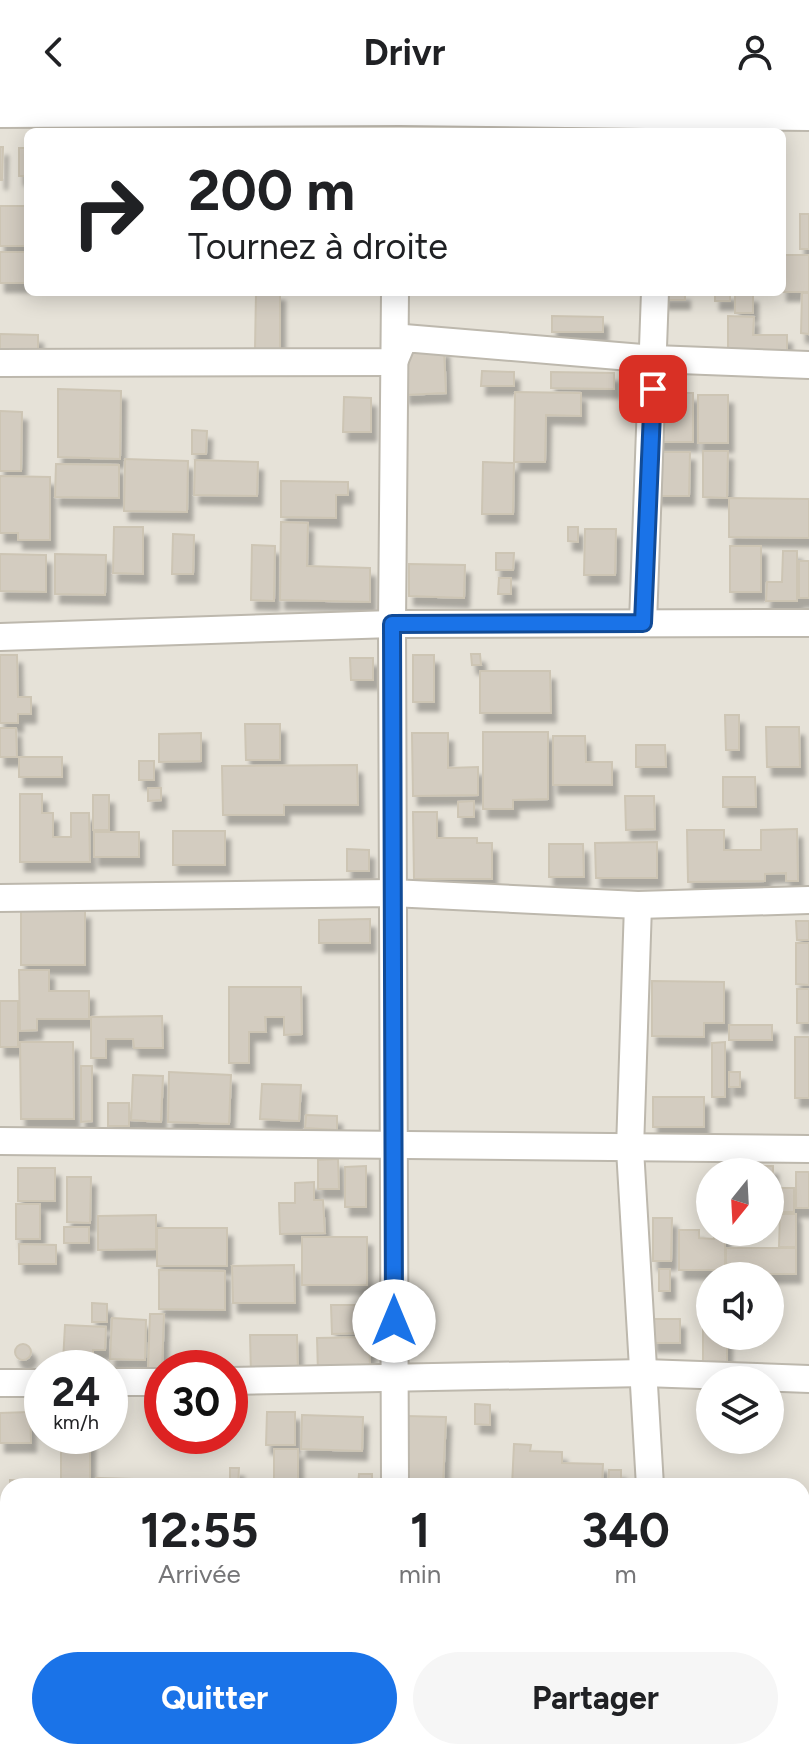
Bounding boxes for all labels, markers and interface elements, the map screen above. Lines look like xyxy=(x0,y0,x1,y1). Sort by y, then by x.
icon: back xyxy=(32,30,76,74)
icon: person xyxy=(733,30,777,74)
text: Drivr xyxy=(364,31,445,74)
text: 200 m xyxy=(188,157,355,224)
icon: right xyxy=(56,160,160,264)
text: Tournez à droite xyxy=(188,225,448,268)
pin xyxy=(619,355,687,423)
icon: arrive xyxy=(631,367,675,411)
north arrow xyxy=(696,1158,784,1246)
map controls xyxy=(696,1158,784,1454)
button: sound xyxy=(696,1262,784,1350)
position arrow xyxy=(352,1279,436,1363)
speed limit sign: 30 xyxy=(144,1350,248,1454)
button: layers xyxy=(696,1366,784,1454)
text: 24 xyxy=(52,1368,100,1416)
text: km/h xyxy=(53,1410,99,1434)
text: 12:55 xyxy=(140,1501,258,1559)
text: 1 xyxy=(410,1501,430,1559)
text: 340 xyxy=(582,1501,670,1559)
text: Arrivée xyxy=(158,1558,241,1590)
text: min xyxy=(399,1558,441,1590)
text: m xyxy=(615,1558,637,1590)
button: Quitter xyxy=(32,1652,397,1744)
button: Partager xyxy=(413,1652,778,1744)

